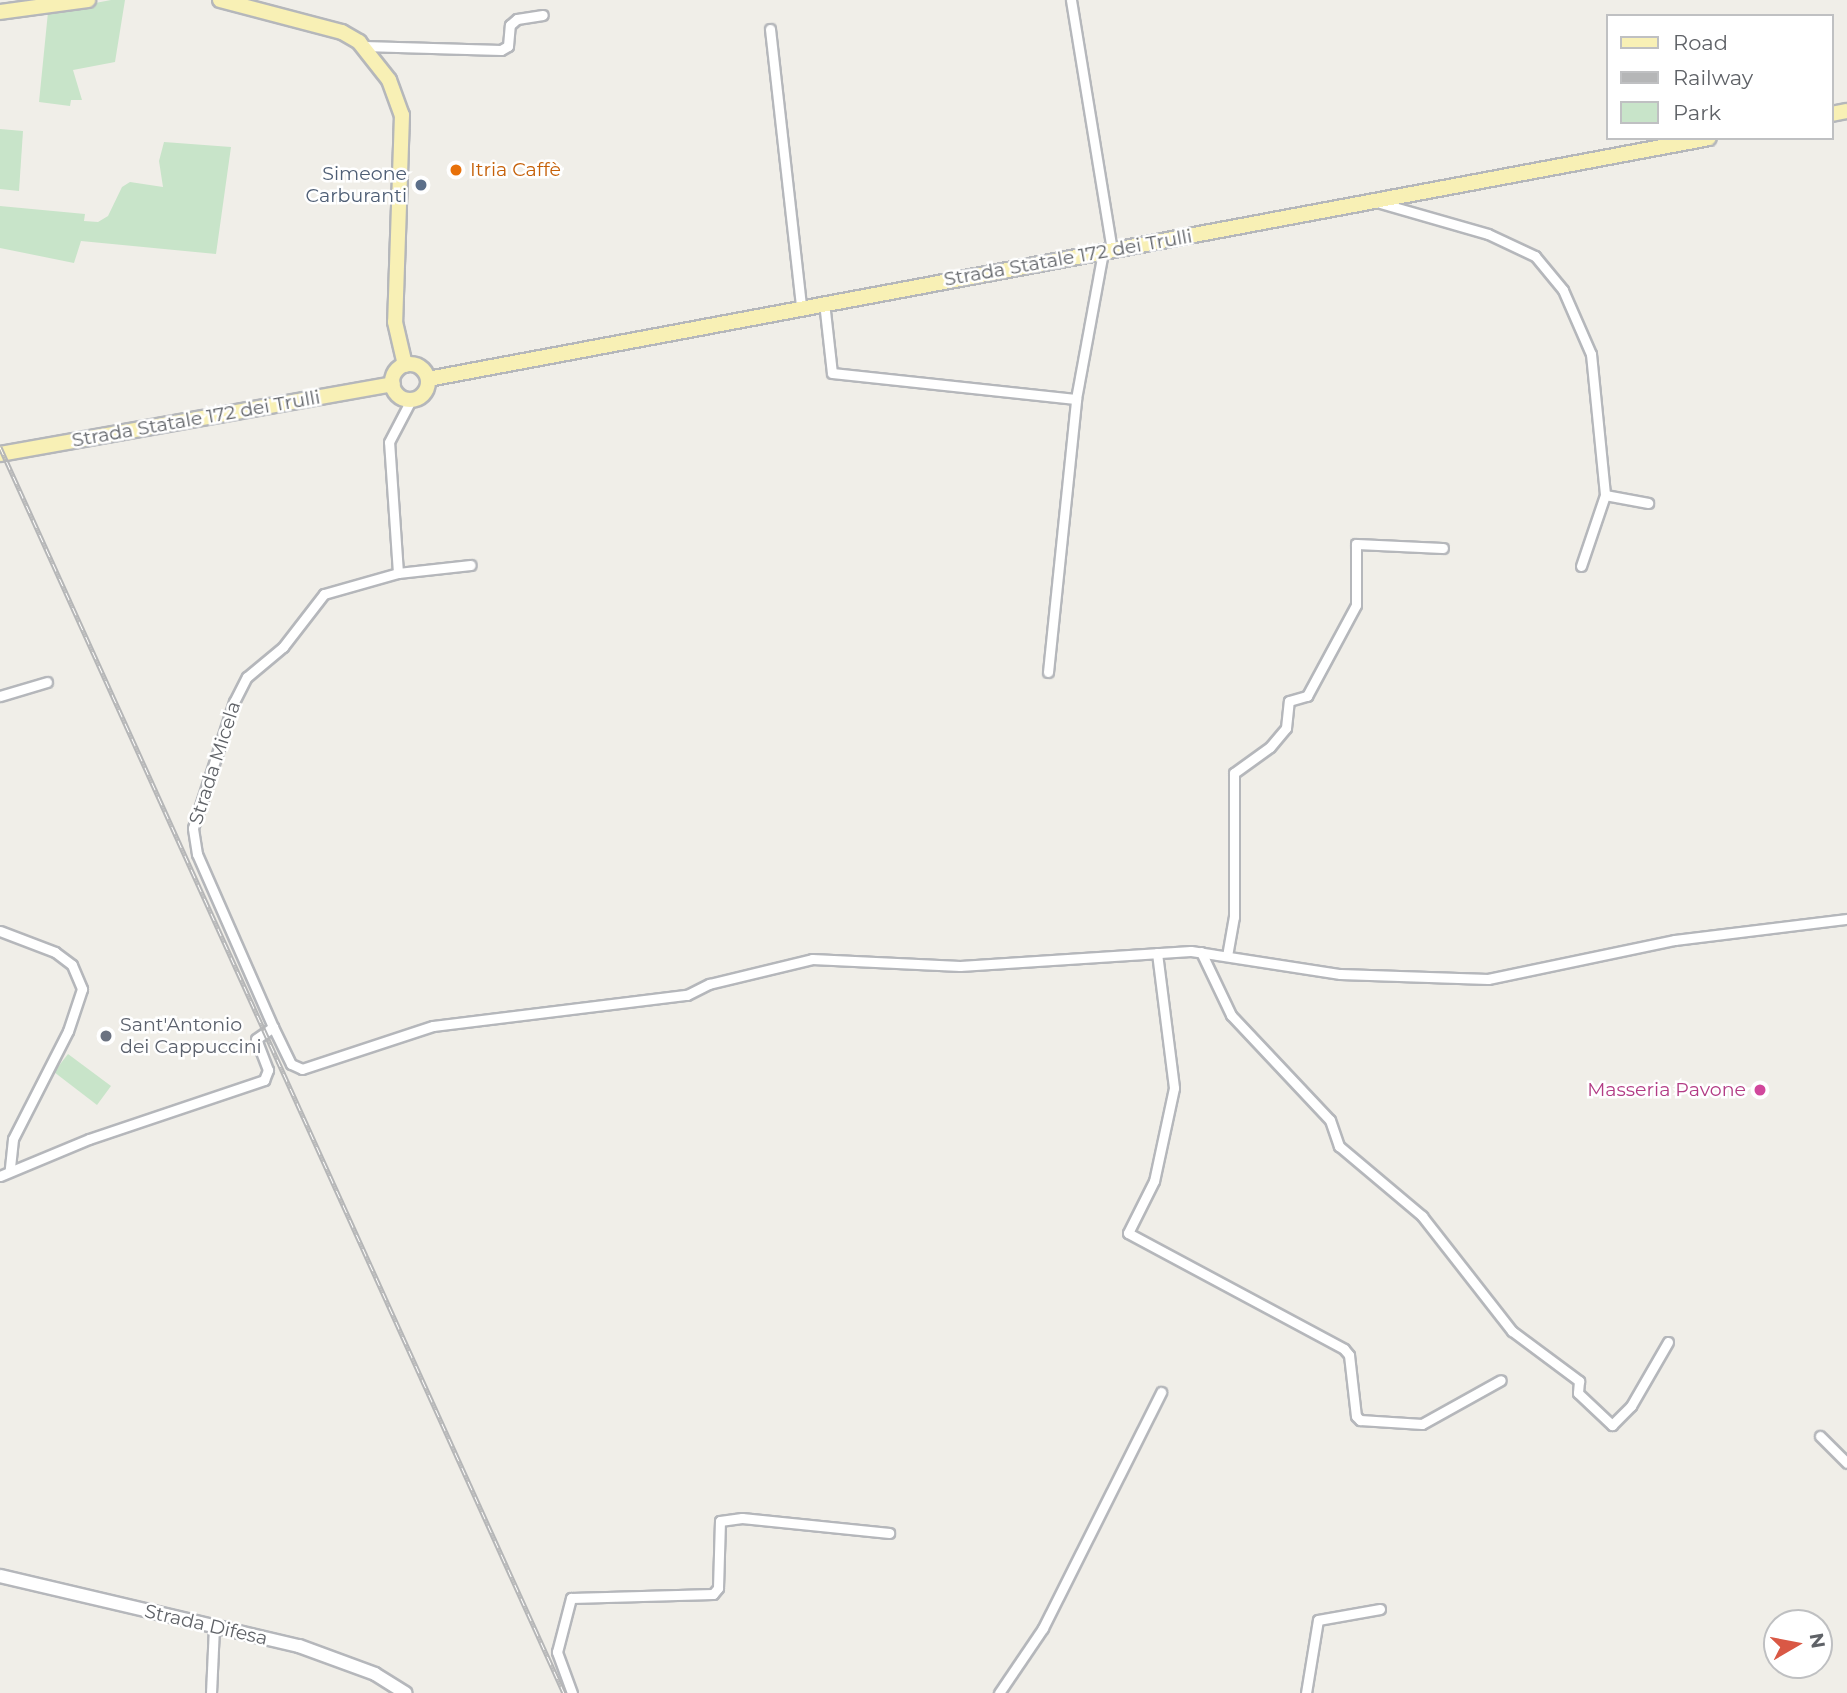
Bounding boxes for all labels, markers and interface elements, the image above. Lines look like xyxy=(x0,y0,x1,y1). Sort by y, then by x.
legend xyxy=(1605,14,1833,140)
text: Road xyxy=(1673,30,1728,55)
text: Railway xyxy=(1673,65,1753,90)
text: Park xyxy=(1673,100,1721,125)
place label: Itria Caffè xyxy=(470,159,561,181)
marker: Itria Caffè xyxy=(448,162,464,178)
place label: Simeone Carburanti xyxy=(306,163,407,207)
marker: Simeone Carburanti xyxy=(413,177,429,193)
street label: Strada Statale 172 dei Trulli xyxy=(942,225,1194,291)
street label: Strada Statale 172 dei Trulli xyxy=(70,386,322,452)
street label: Strada Micela xyxy=(184,699,246,827)
place label: Sant'Antonio dei Cappuccini xyxy=(120,1014,262,1058)
marker: Sant'Antonio dei Cappuccini xyxy=(98,1028,114,1044)
place label: Masseria Pavone xyxy=(1587,1079,1746,1101)
marker: Masseria Pavone xyxy=(1752,1082,1768,1098)
street label: Strada Difesa xyxy=(142,1600,270,1650)
north arrow xyxy=(1763,1609,1833,1679)
text: N xyxy=(1805,1631,1830,1650)

